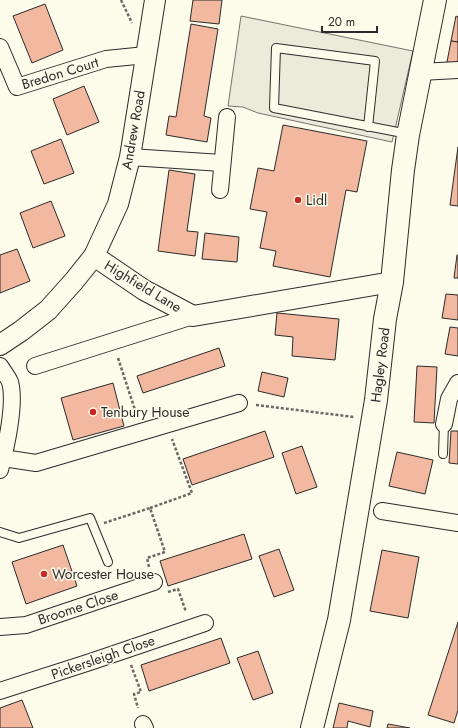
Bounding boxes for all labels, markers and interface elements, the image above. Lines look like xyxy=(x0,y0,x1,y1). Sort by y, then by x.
scale bar xyxy=(322,8,377,34)
text: 20 m xyxy=(328,13,355,31)
street label: Bredon Court xyxy=(19,52,102,94)
street label: Andrew Road xyxy=(116,89,150,171)
place label: Lidl xyxy=(306,190,327,210)
marker: Lidl xyxy=(293,195,303,205)
street label: Highfield Lane xyxy=(101,255,185,317)
street label: Hagley Road xyxy=(365,326,395,404)
place label: Tenbury House xyxy=(101,402,189,422)
marker: Tenbury House xyxy=(88,407,98,417)
place label: Worcester House xyxy=(52,564,154,584)
marker: Worcester House xyxy=(39,569,49,579)
street label: Broome Close xyxy=(35,585,121,629)
street label: Pickersleigh Close xyxy=(48,630,158,684)

